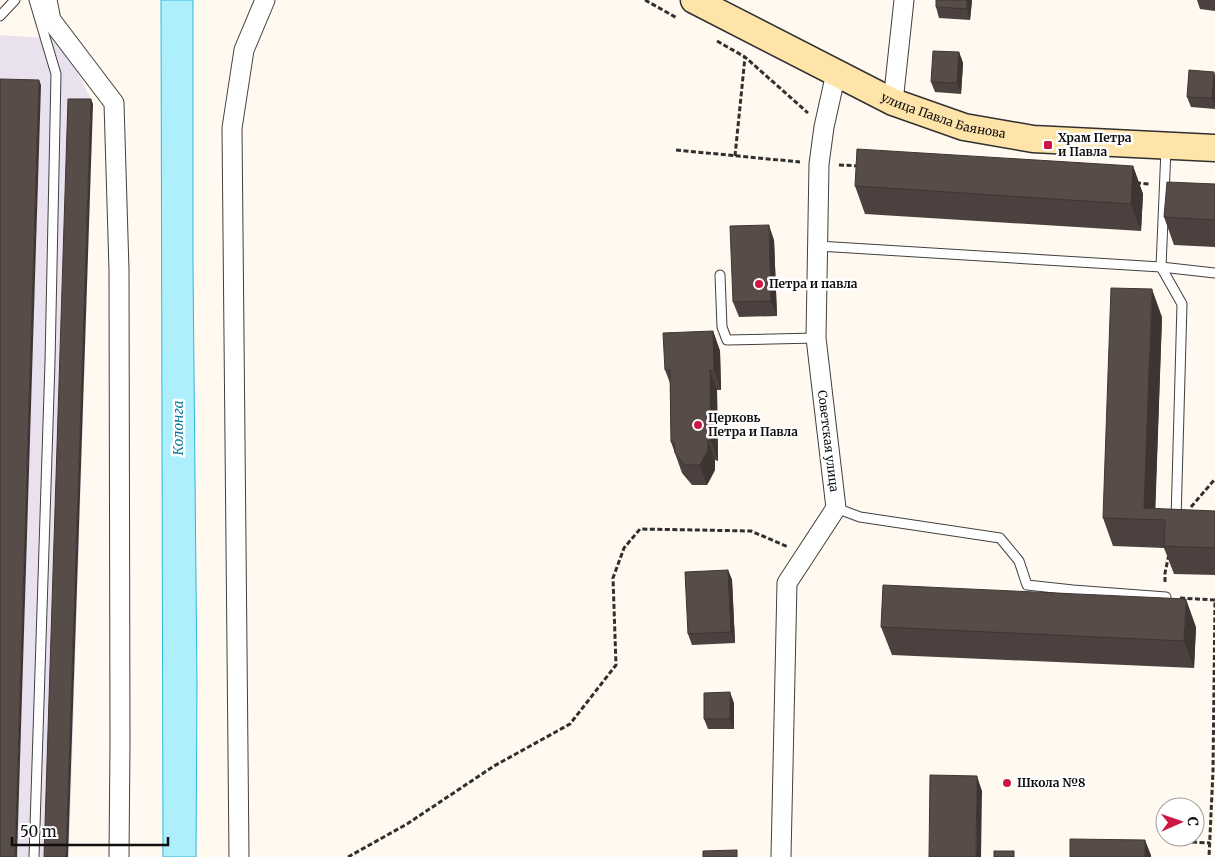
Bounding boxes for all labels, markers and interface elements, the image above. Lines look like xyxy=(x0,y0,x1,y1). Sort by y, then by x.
street label: улица Павла Баянова xyxy=(879,89,1007,141)
place label: Храм Петра и Павла xyxy=(1058,130,1132,159)
marker: Храм Петра и Павла xyxy=(1042,139,1054,151)
place label: Петра и павла xyxy=(769,276,858,291)
marker: Петра и павла xyxy=(753,278,765,290)
street label: Советская улица xyxy=(815,389,842,493)
water label: Колонга xyxy=(169,400,187,456)
place label: Церковь Петра и Павла xyxy=(708,410,798,439)
marker: Церковь Петра и Павла xyxy=(692,419,704,431)
place label: Школа №8 xyxy=(1017,775,1086,790)
marker: Школа №8 xyxy=(1001,777,1013,789)
north arrow xyxy=(1155,797,1205,847)
scale bar xyxy=(12,814,169,846)
text: С xyxy=(1184,817,1202,827)
text: 50 m xyxy=(20,822,57,841)

